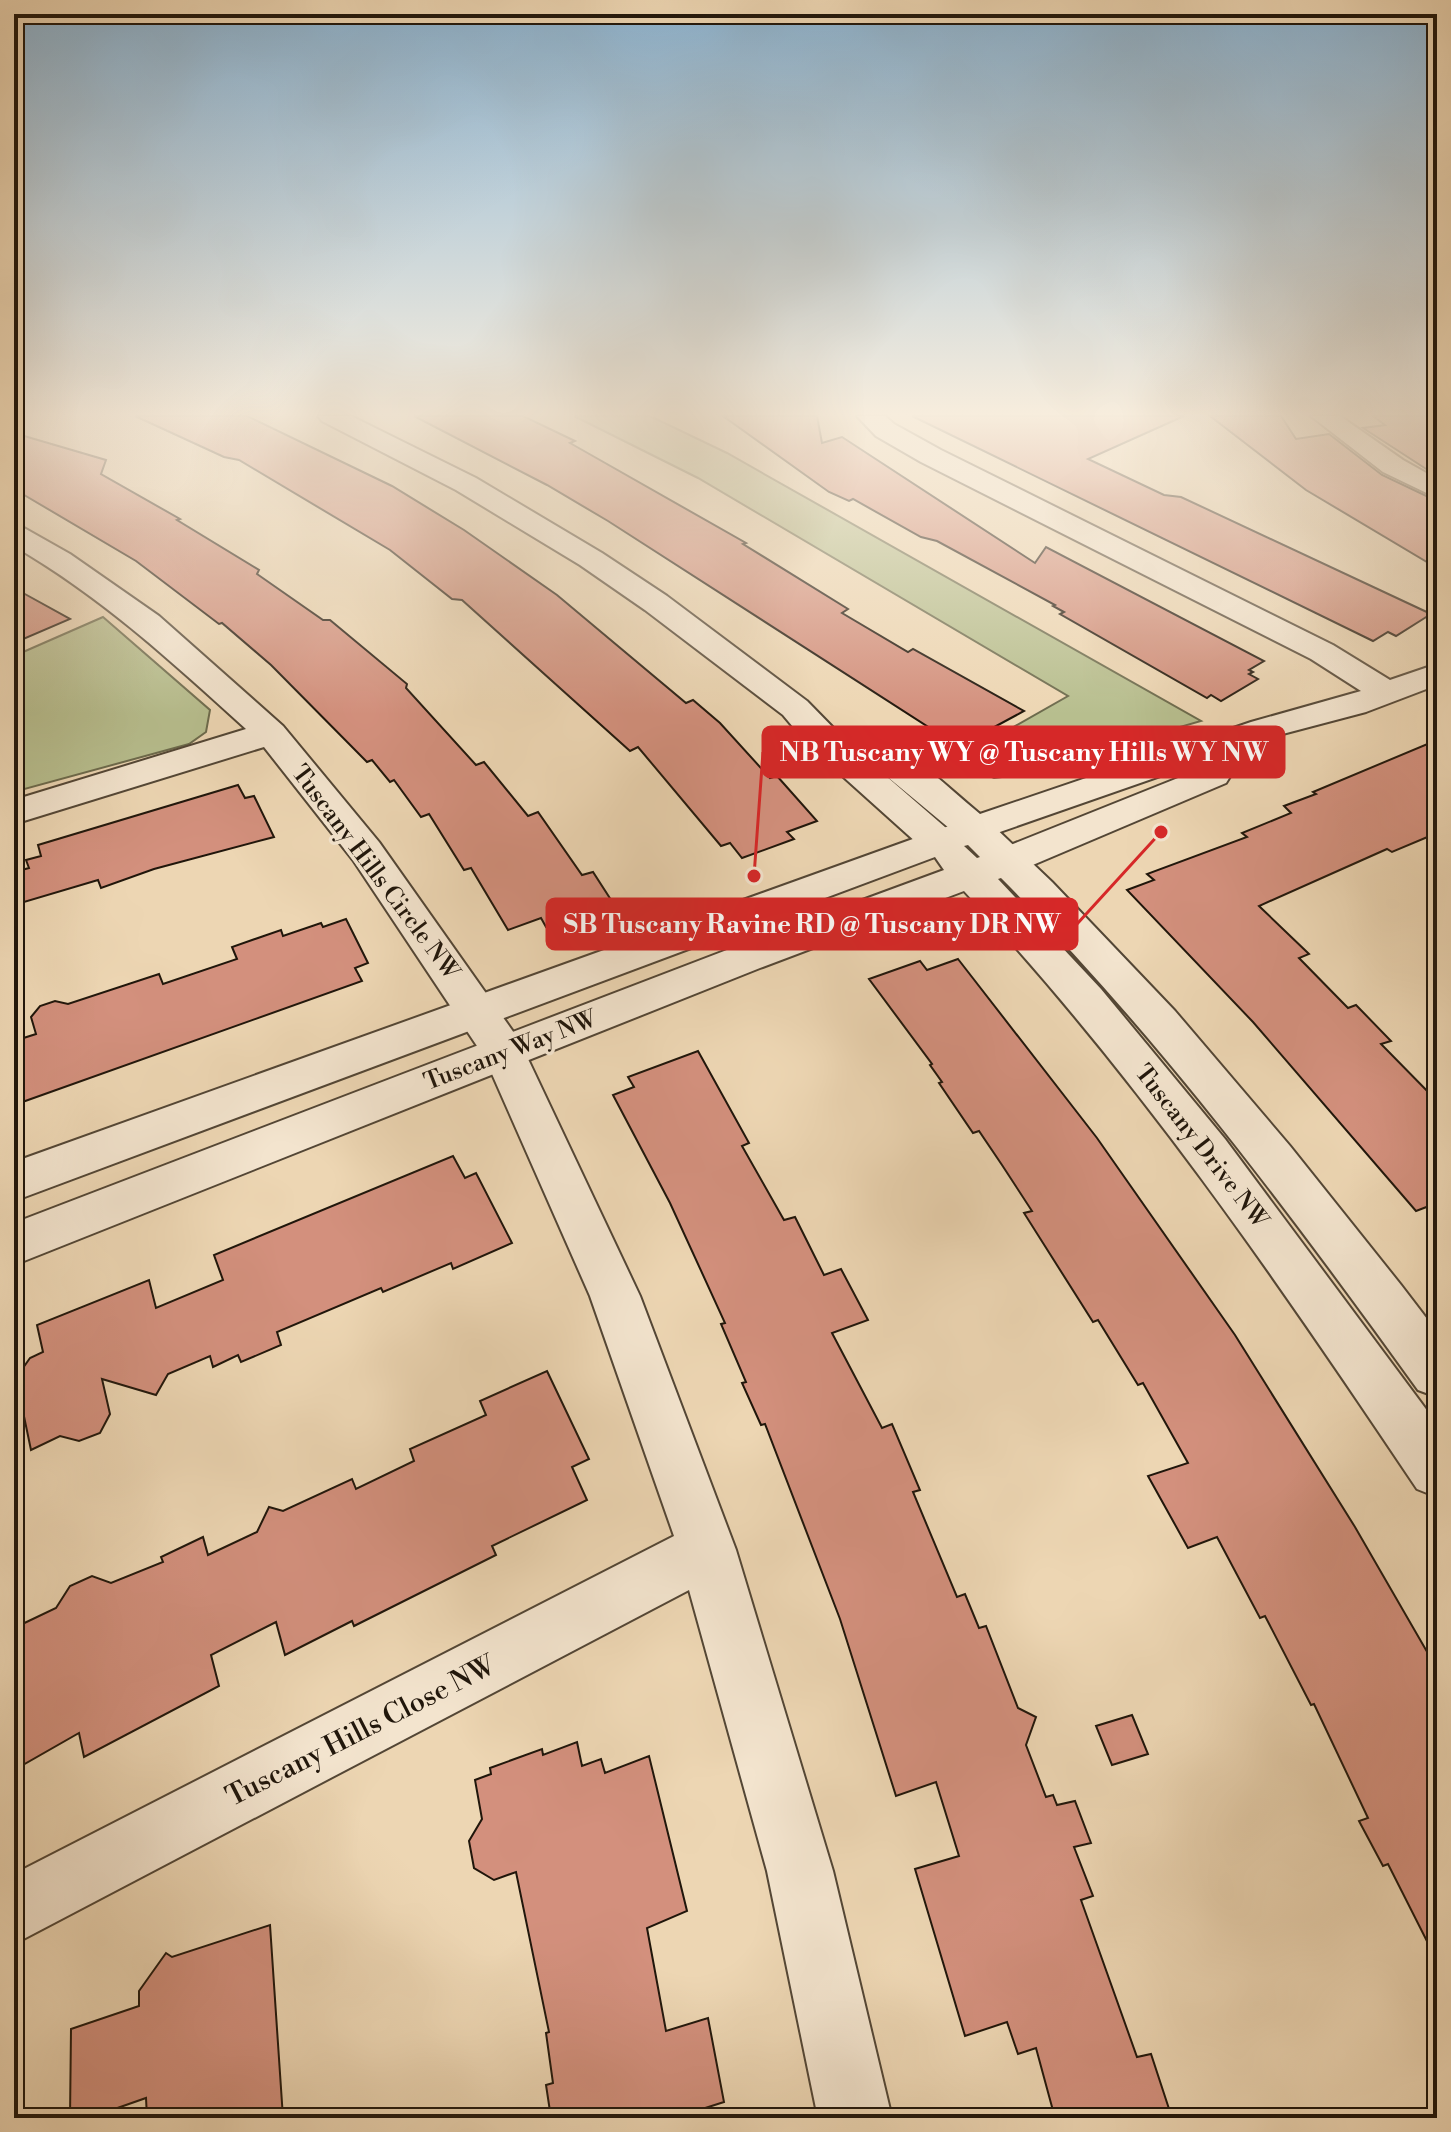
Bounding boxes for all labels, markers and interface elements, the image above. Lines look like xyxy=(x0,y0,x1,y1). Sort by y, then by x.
callout: NB Tuscany WY @ Tuscany Hills WY NW xyxy=(763,727,1284,777)
text: NB Tuscany WY @ Tuscany Hills WY NW xyxy=(779,737,1270,769)
street label: Tuscany Hills Circle NW xyxy=(285,759,466,987)
callout: SB Tuscany Ravine RD @ Tuscany DR NW xyxy=(547,899,1077,949)
text: SB Tuscany Ravine RD @ Tuscany DR NW xyxy=(563,909,1062,941)
street label: Tuscany Way NW xyxy=(420,1004,602,1098)
street label: Tuscany Drive NW xyxy=(1128,1059,1275,1236)
street label: Tuscany Hills Close NW xyxy=(220,1647,503,1815)

